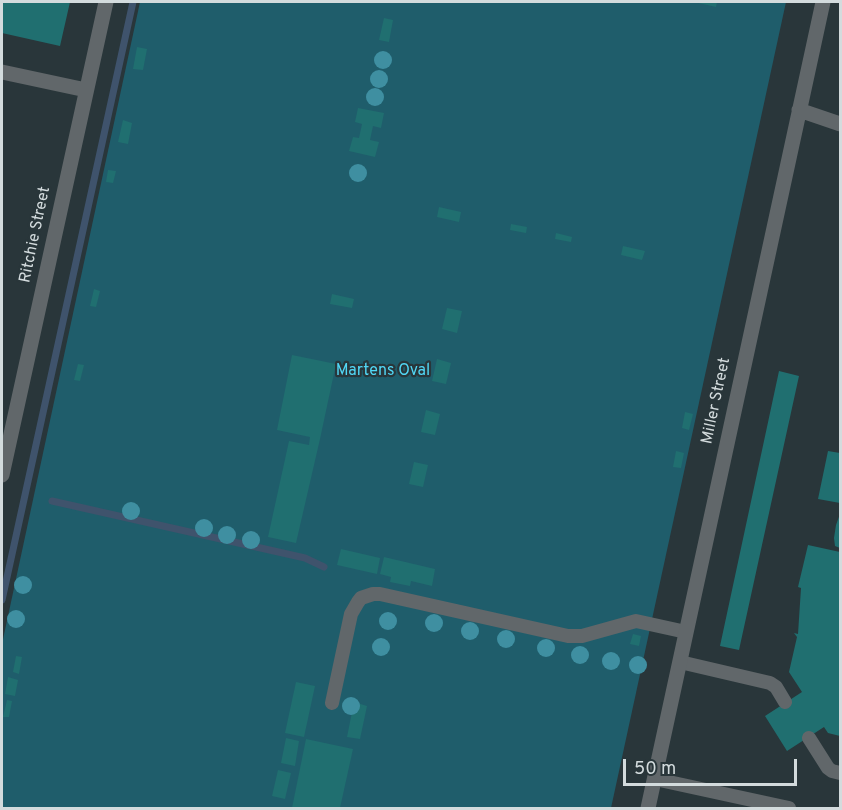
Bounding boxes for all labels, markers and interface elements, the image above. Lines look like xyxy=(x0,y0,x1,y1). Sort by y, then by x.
street label: Ritchie Street xyxy=(16,185,56,285)
street label: Miller Street xyxy=(698,356,736,446)
park label: Martens Oval xyxy=(336,362,430,382)
scale bar xyxy=(626,747,800,785)
text: 50 m xyxy=(634,758,676,781)

